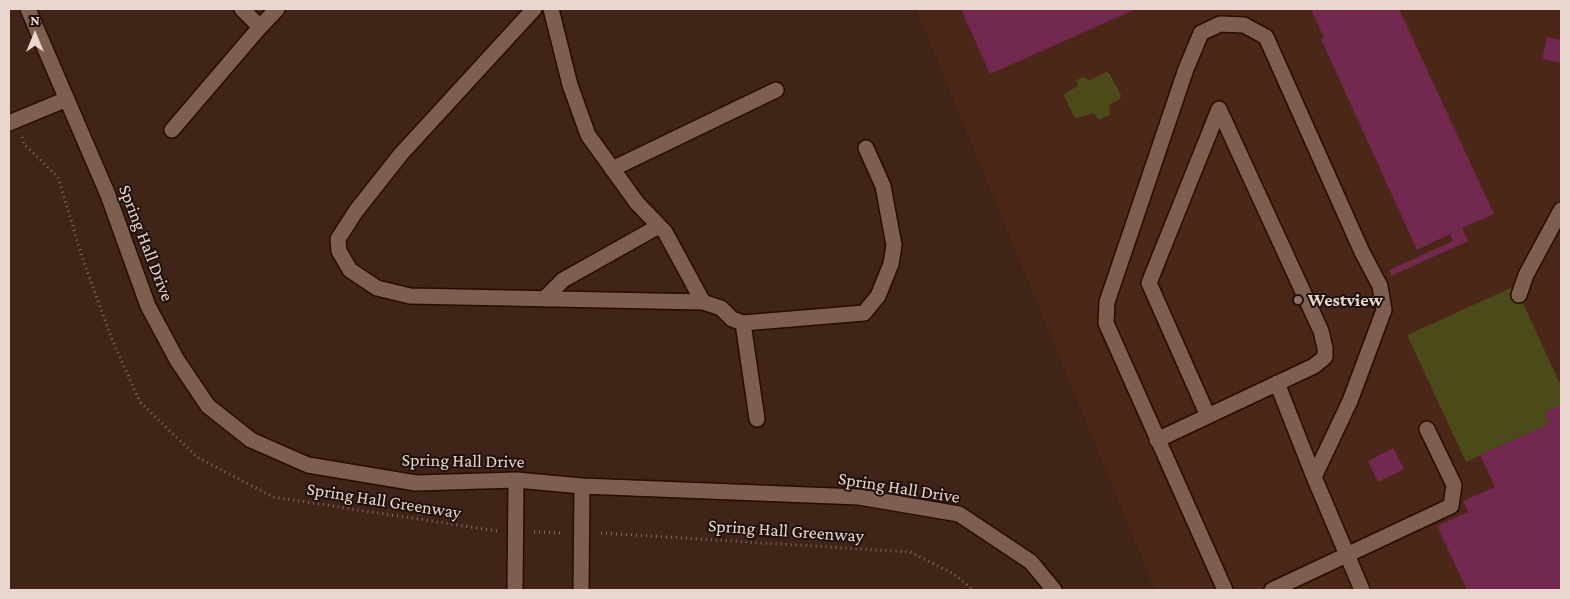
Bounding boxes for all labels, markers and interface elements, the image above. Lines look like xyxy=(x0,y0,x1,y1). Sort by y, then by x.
north arrow xyxy=(10,10,60,60)
text: N xyxy=(30,12,40,28)
street label: Spring Hall Drive xyxy=(114,182,178,304)
place label: Westview xyxy=(1308,289,1383,311)
marker: Westview xyxy=(1292,294,1304,306)
street label: Spring Hall Drive xyxy=(401,449,525,473)
street label: Spring Hall Drive xyxy=(837,468,961,508)
street label: Spring Hall Greenway xyxy=(305,478,463,524)
street label: Spring Hall Greenway xyxy=(707,515,865,547)

